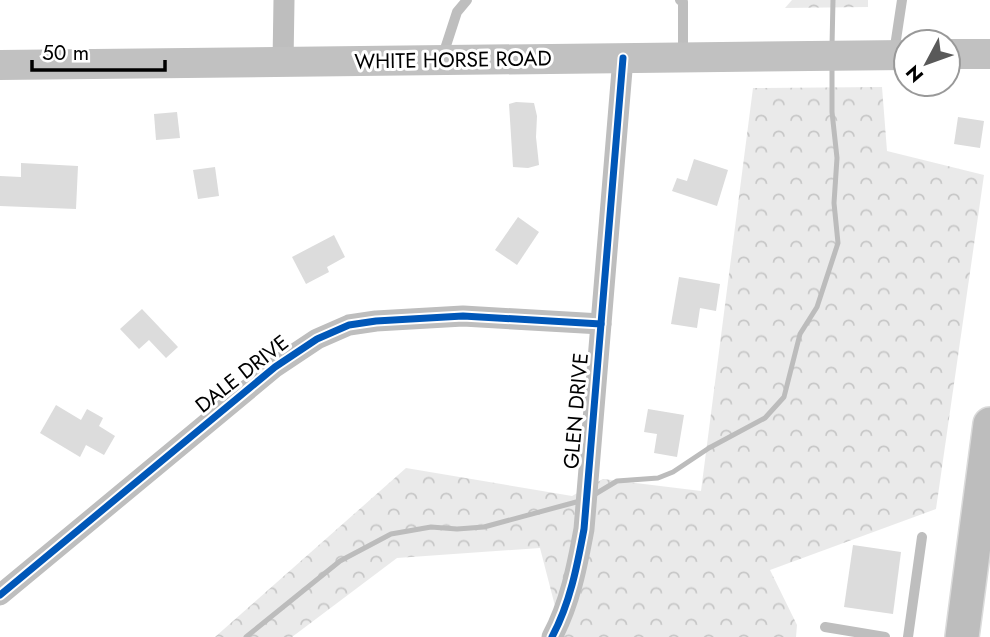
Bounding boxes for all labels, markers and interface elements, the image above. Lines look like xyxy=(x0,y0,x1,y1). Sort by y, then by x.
scale bar xyxy=(32,28,164,72)
north arrow xyxy=(892,28,962,98)
text: 50 m xyxy=(42,38,89,68)
street label: WHITE HORSE ROAD xyxy=(354,43,552,77)
text: N xyxy=(899,59,930,88)
street label: DALE DRIVE xyxy=(189,328,295,420)
street label: GLEN DRIVE xyxy=(556,352,596,470)

